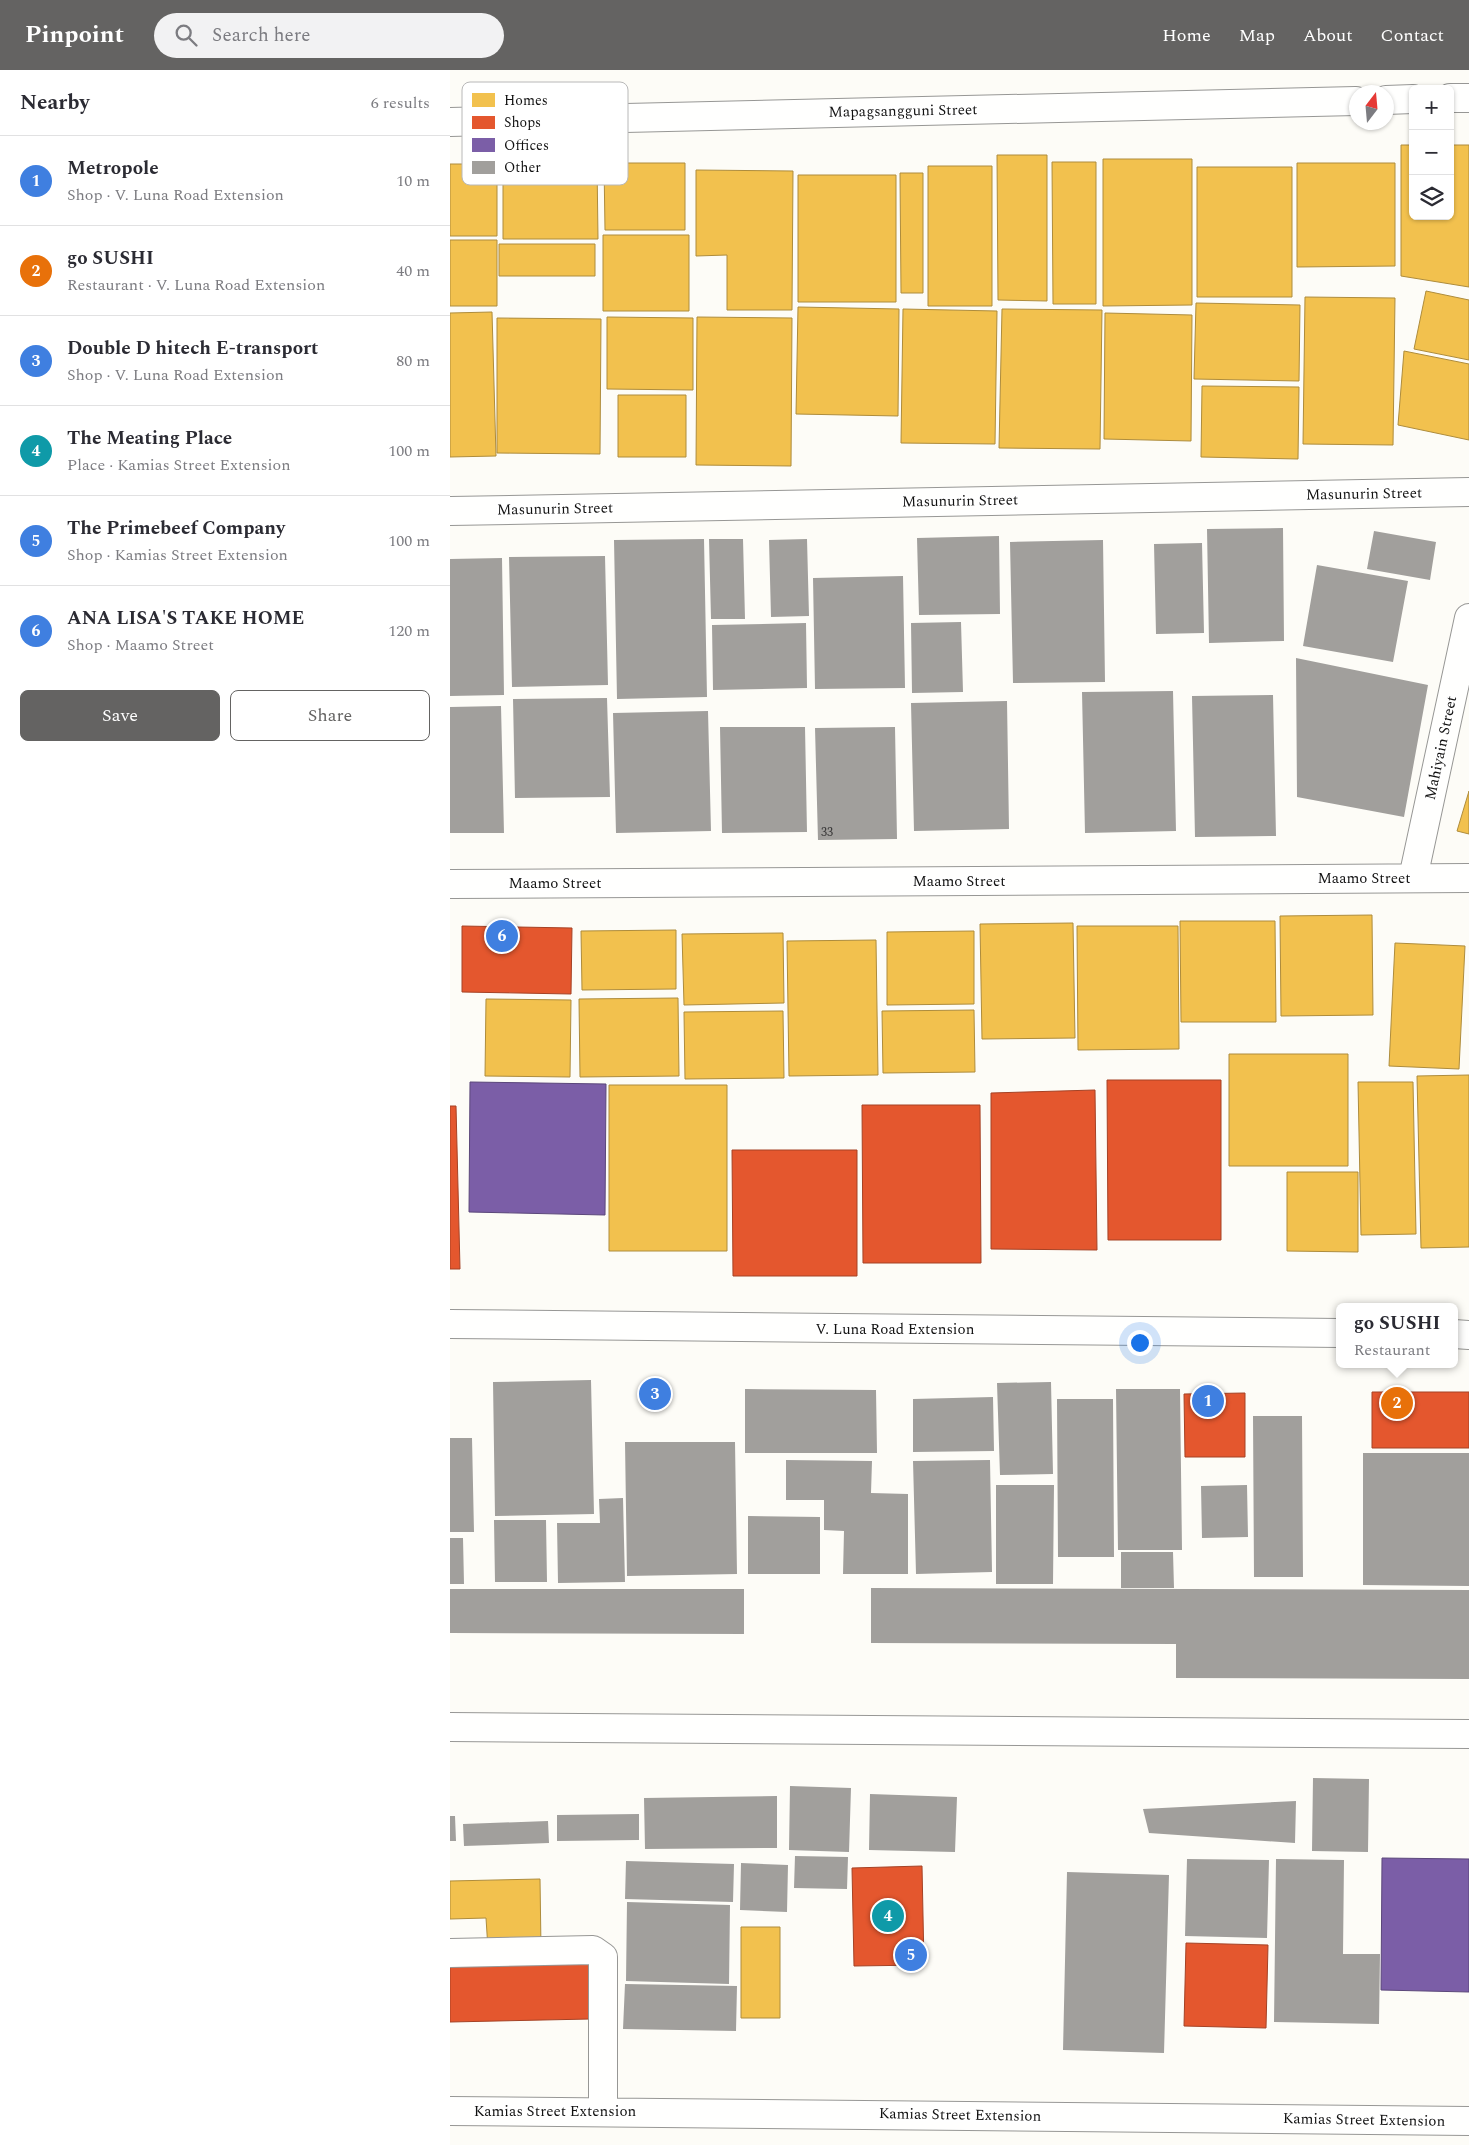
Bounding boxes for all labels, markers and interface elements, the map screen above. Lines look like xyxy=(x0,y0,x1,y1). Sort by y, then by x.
search box xyxy=(154,13,504,58)
text: Pinpoint xyxy=(25,17,124,53)
icon: search xyxy=(172,21,200,49)
text: Search here xyxy=(212,21,310,50)
text: Home xyxy=(1162,22,1211,49)
text: Map xyxy=(1239,22,1275,49)
text: About xyxy=(1303,22,1353,49)
text: Contact xyxy=(1381,22,1444,49)
legend xyxy=(462,82,628,185)
north arrow xyxy=(1349,85,1394,130)
map controls xyxy=(1409,85,1454,220)
button: + xyxy=(1409,85,1454,130)
text: Nearby xyxy=(20,87,90,119)
text: Homes xyxy=(504,90,548,111)
text: 6 results xyxy=(371,91,430,115)
street label: Mapagsangguni Street xyxy=(828,98,978,124)
text: Shops xyxy=(504,112,541,133)
button: − xyxy=(1409,130,1454,175)
text: Offices xyxy=(504,135,549,156)
text: Metropole xyxy=(67,154,159,183)
text: Other xyxy=(504,157,541,178)
text: 1 xyxy=(32,169,40,193)
text: 10 m xyxy=(396,169,430,193)
button: layers xyxy=(1409,175,1454,220)
text: Shop · V. Luna Road Extension xyxy=(67,183,284,207)
text: go SUSHI xyxy=(67,244,154,273)
text: 2 xyxy=(32,259,40,283)
text: 40 m xyxy=(396,259,430,283)
text: Restaurant · V. Luna Road Extension xyxy=(67,273,325,297)
text: Double D hitech E-transport xyxy=(67,334,318,363)
text: 3 xyxy=(32,349,40,373)
text: 80 m xyxy=(396,349,430,373)
text: Shop · V. Luna Road Extension xyxy=(67,363,284,387)
text: The Meating Place xyxy=(67,424,232,453)
text: 4 xyxy=(32,439,40,463)
text: 100 m xyxy=(388,439,430,463)
text: Place · Kamias Street Extension xyxy=(67,453,291,477)
street label: Masunurin Street xyxy=(1306,481,1422,507)
street label: Masunurin Street xyxy=(902,488,1018,514)
street label: Masunurin Street xyxy=(497,496,613,522)
text: The Primebeef Company xyxy=(67,514,285,543)
text: 5 xyxy=(32,529,40,553)
text: 100 m xyxy=(388,529,430,553)
text: Shop · Kamias Street Extension xyxy=(67,543,288,567)
text: ANA LISA'S TAKE HOME xyxy=(67,604,304,633)
text: 6 xyxy=(32,619,40,643)
text: 120 m xyxy=(388,619,430,643)
text: Shop · Maamo Street xyxy=(67,633,214,657)
button: Save xyxy=(20,690,220,741)
button: Share xyxy=(230,690,430,741)
street label: Mahiyain Street xyxy=(1419,694,1463,802)
house number: 33 xyxy=(821,823,833,842)
street label: Maamo Street xyxy=(1317,867,1411,890)
street label: Maamo Street xyxy=(912,870,1006,893)
street label: Maamo Street xyxy=(508,872,602,895)
pin: 6 xyxy=(486,917,518,955)
popup xyxy=(1336,1303,1458,1368)
text: go SUSHI xyxy=(1354,1309,1440,1338)
street label: V. Luna Road Extension xyxy=(816,1318,975,1341)
your location xyxy=(1127,1330,1153,1356)
text: Restaurant xyxy=(1354,1338,1430,1362)
pin: 3 xyxy=(639,1375,671,1413)
pin: 1 xyxy=(1192,1382,1224,1420)
pin: 2 xyxy=(1381,1384,1413,1422)
pin: 4 xyxy=(872,1897,904,1935)
pin: 5 xyxy=(895,1936,927,1974)
street label: Kamias Street Extension xyxy=(474,2100,637,2123)
street label: Kamias Street Extension xyxy=(879,2102,1042,2128)
street label: Kamias Street Extension xyxy=(1283,2107,1446,2133)

